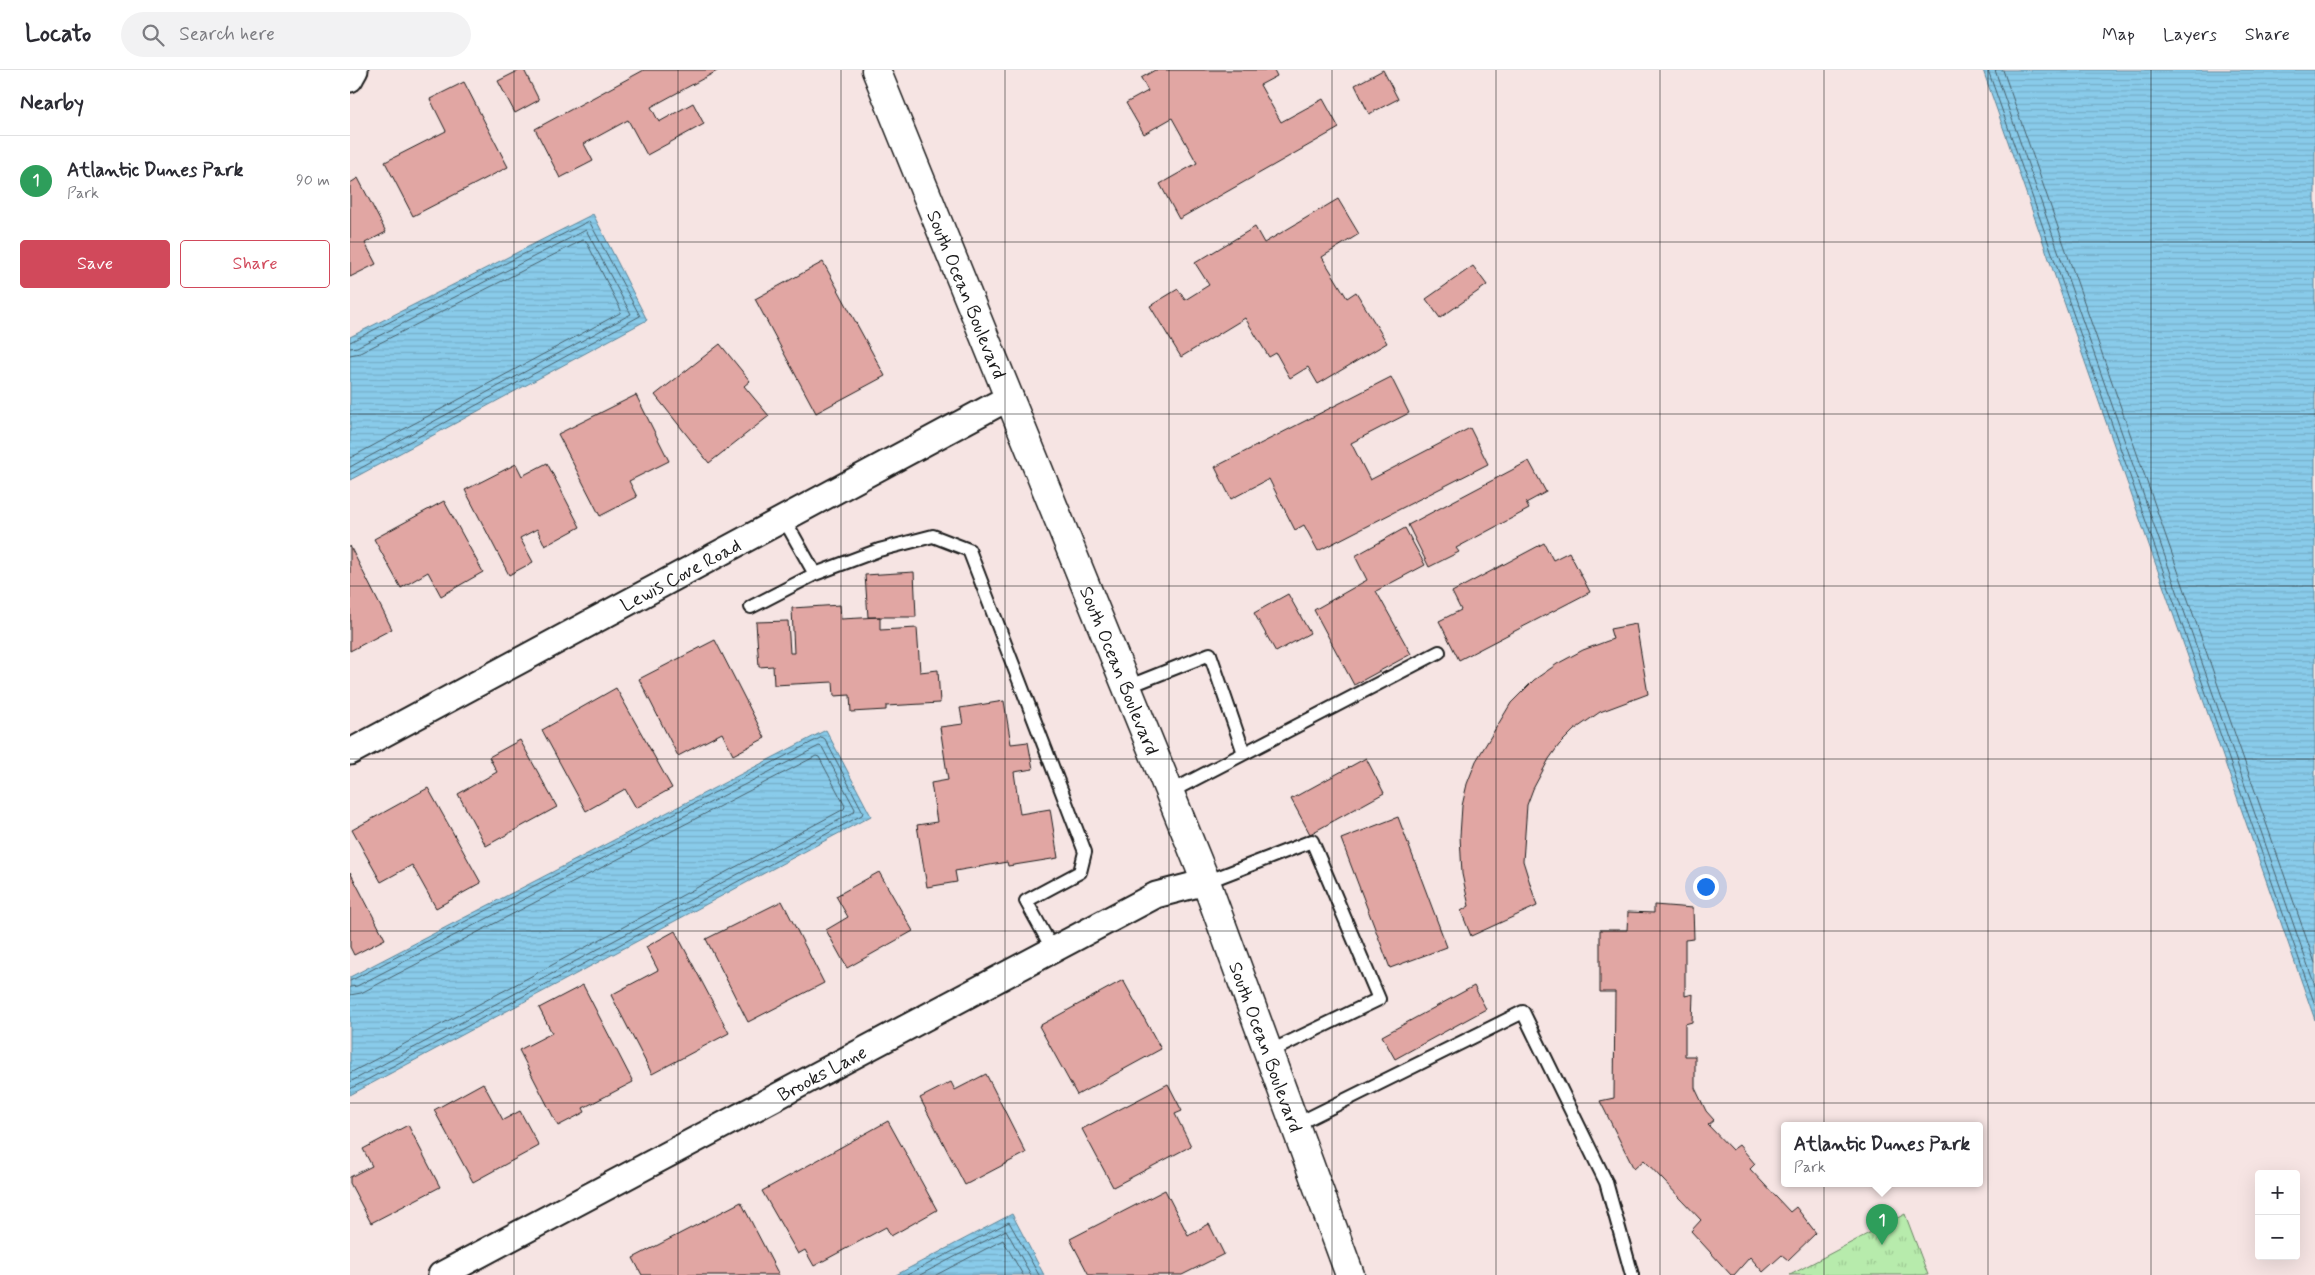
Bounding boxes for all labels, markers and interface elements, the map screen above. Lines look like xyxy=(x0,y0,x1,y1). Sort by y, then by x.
search box xyxy=(121,12,471,57)
text: Locato xyxy=(25,19,91,50)
icon: search xyxy=(139,21,167,49)
text: Search here xyxy=(179,22,275,47)
text: Map xyxy=(2102,23,2135,47)
text: Layers xyxy=(2163,23,2217,47)
text: Share xyxy=(2245,23,2290,47)
text: Nearby xyxy=(20,89,84,117)
text: Atlantic Dunes Park xyxy=(67,158,243,183)
text: 1 xyxy=(32,170,40,191)
text: 90 m xyxy=(296,170,330,191)
text: Park xyxy=(67,183,99,204)
street label: South Ocean Boulevard xyxy=(920,207,1011,383)
button: Save xyxy=(20,240,170,288)
button: Share xyxy=(180,240,330,288)
street label: Lewis Cove Road xyxy=(616,533,746,618)
street label: South Ocean Boulevard xyxy=(1073,583,1164,759)
your location xyxy=(1693,874,1719,900)
street label: South Ocean Boulevard xyxy=(1222,959,1308,1136)
street label: Brooks Lane xyxy=(773,1040,871,1108)
popup xyxy=(1781,1122,1983,1187)
text: Atlantic Dunes Park xyxy=(1794,1132,1970,1157)
text: Park xyxy=(1794,1157,1826,1178)
map controls xyxy=(2255,1170,2300,1260)
button: + xyxy=(2255,1170,2300,1215)
pin: 1 xyxy=(1866,1204,1898,1245)
button: − xyxy=(2255,1215,2300,1260)

